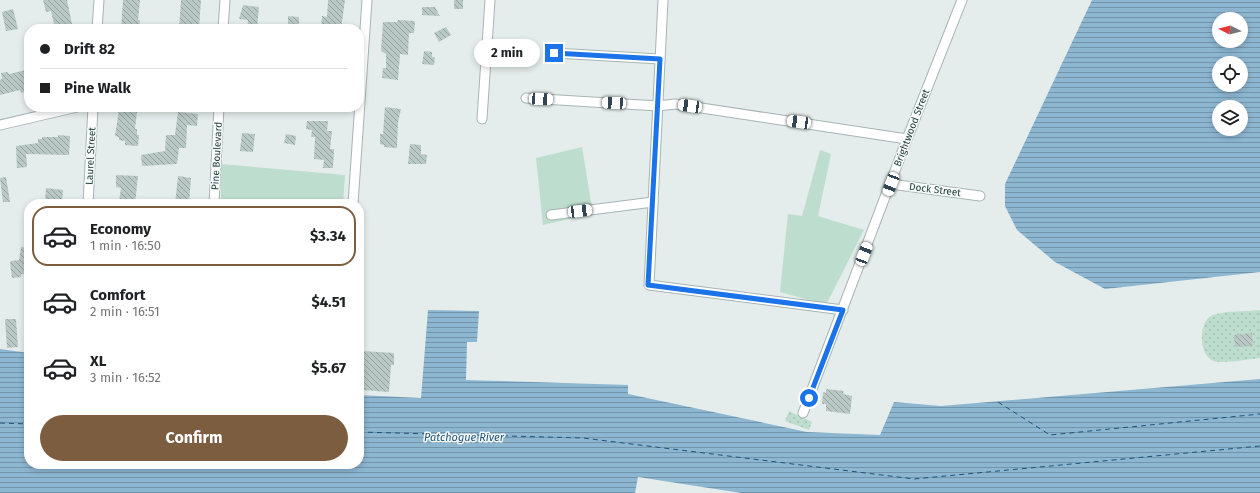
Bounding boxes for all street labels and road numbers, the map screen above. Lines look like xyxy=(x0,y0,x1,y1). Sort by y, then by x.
street label: Brightwood Street xyxy=(892,87,932,168)
street label: Pine Boulevard xyxy=(209,122,225,190)
street label: Laurel Street xyxy=(83,126,99,185)
street label: Dock Street xyxy=(908,181,962,199)

